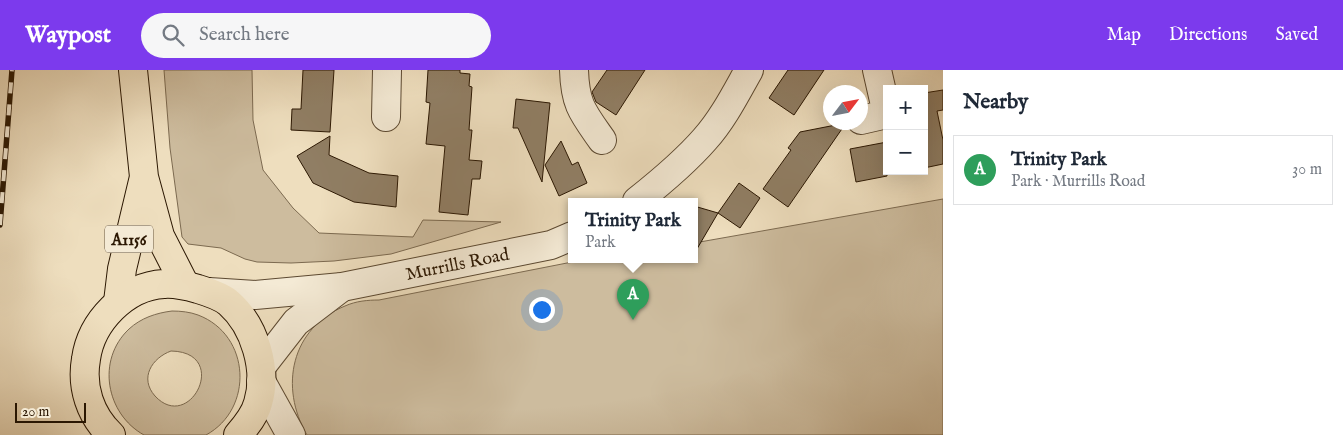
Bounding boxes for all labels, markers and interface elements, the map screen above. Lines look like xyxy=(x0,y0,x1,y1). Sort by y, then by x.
search box xyxy=(141,13,491,58)
text: Waypost xyxy=(25,20,111,51)
icon: search xyxy=(159,21,187,49)
text: Search here xyxy=(199,23,290,47)
text: Map xyxy=(1107,24,1141,47)
text: Directions xyxy=(1169,24,1247,47)
text: Saved xyxy=(1275,24,1318,47)
north arrow xyxy=(823,85,868,130)
map controls xyxy=(883,85,928,175)
button: + xyxy=(883,85,928,130)
text: Nearby xyxy=(963,89,1028,116)
button: − xyxy=(883,130,928,175)
text: Trinity Park xyxy=(1011,148,1107,172)
text: A xyxy=(975,160,985,180)
text: 30 m xyxy=(1292,160,1322,180)
text: Park · Murrills Road xyxy=(1011,172,1145,192)
popup xyxy=(568,198,698,263)
text: Trinity Park xyxy=(585,209,681,233)
road number: A1156 xyxy=(105,226,153,252)
text: Park xyxy=(585,233,616,253)
street label: Murrills Road xyxy=(404,244,512,287)
pin: A xyxy=(617,279,649,320)
your location xyxy=(529,297,555,323)
scale bar xyxy=(15,400,86,423)
text: 20 m xyxy=(22,403,49,421)

